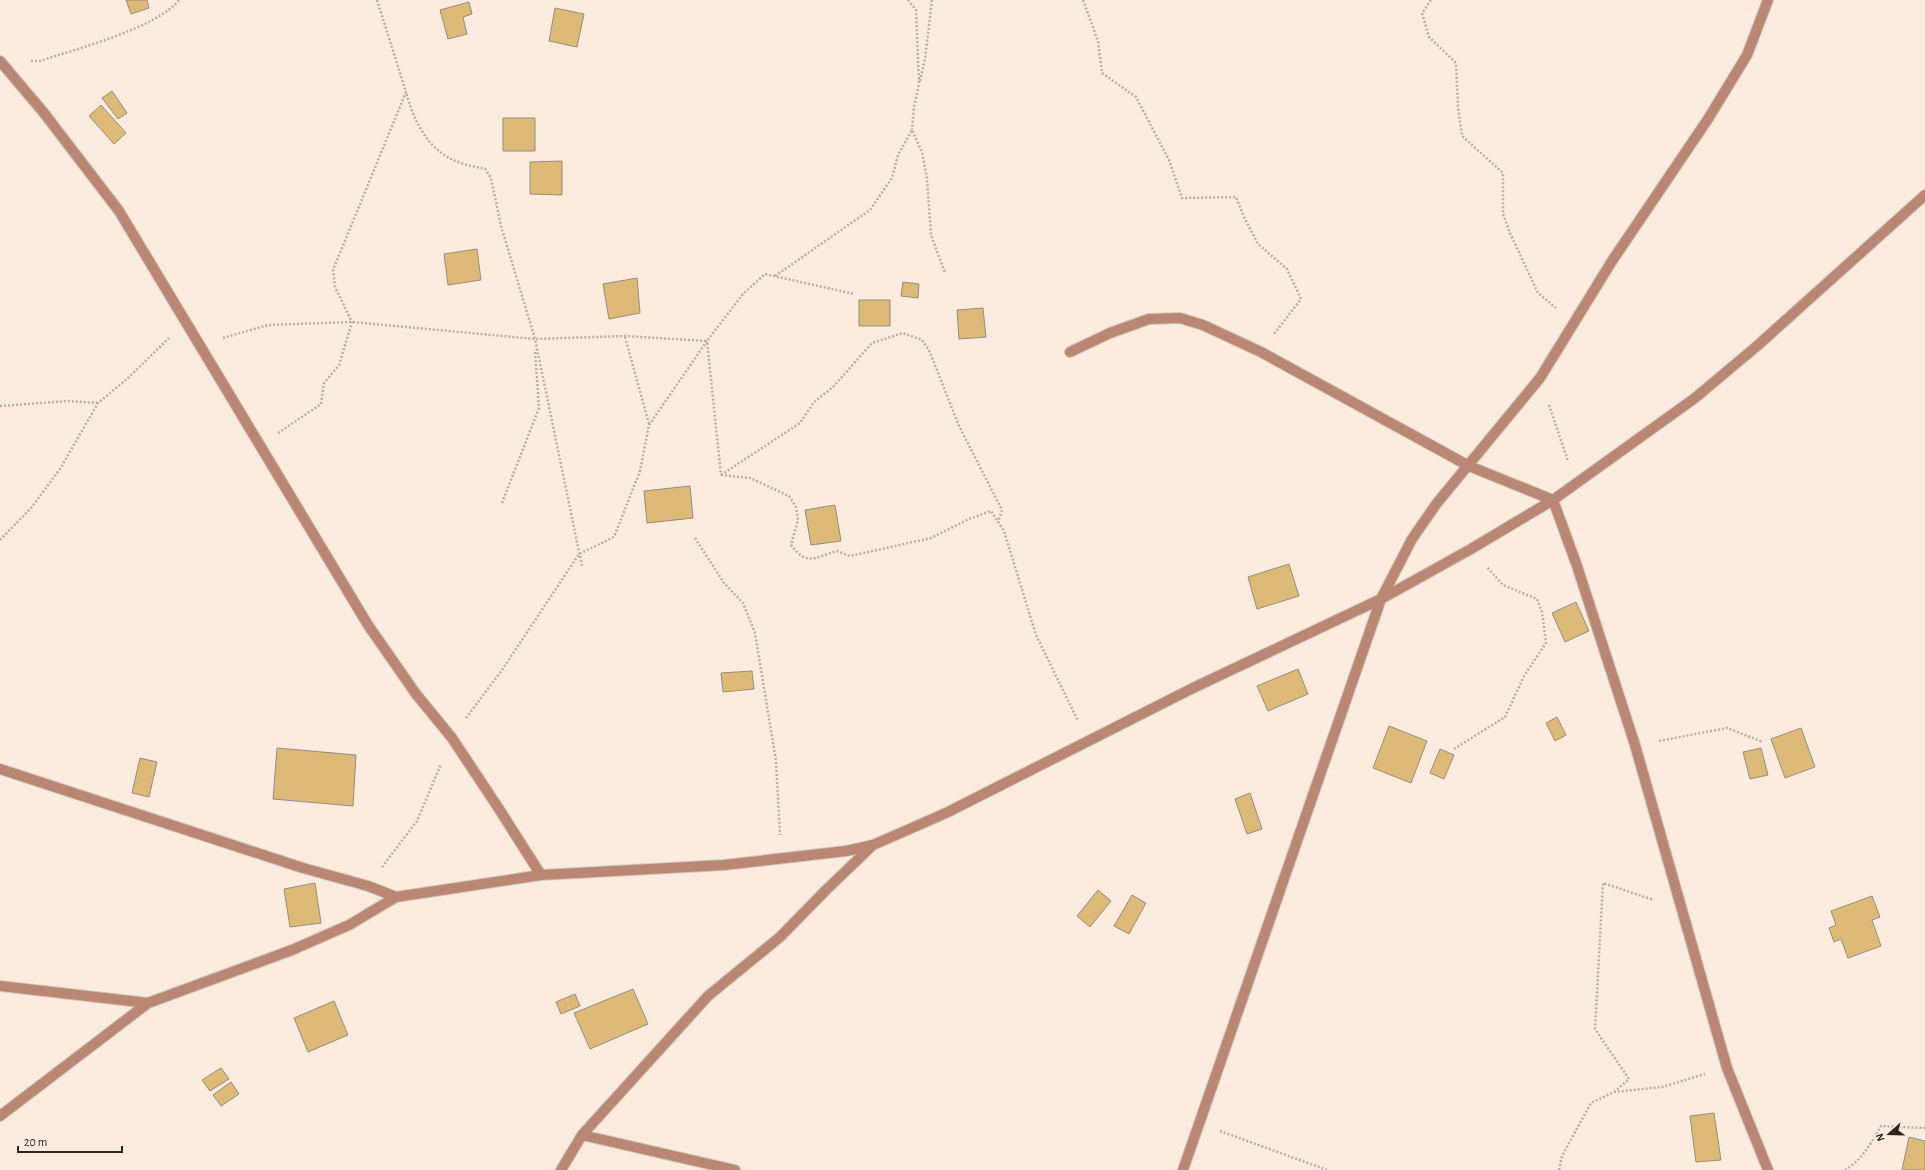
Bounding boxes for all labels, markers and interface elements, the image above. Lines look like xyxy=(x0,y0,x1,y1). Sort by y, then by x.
north arrow xyxy=(1869,1114,1909,1154)
scale bar xyxy=(18,1128,122,1154)
text: N xyxy=(1874,1132,1887,1143)
text: 20 m xyxy=(24,1136,47,1148)

